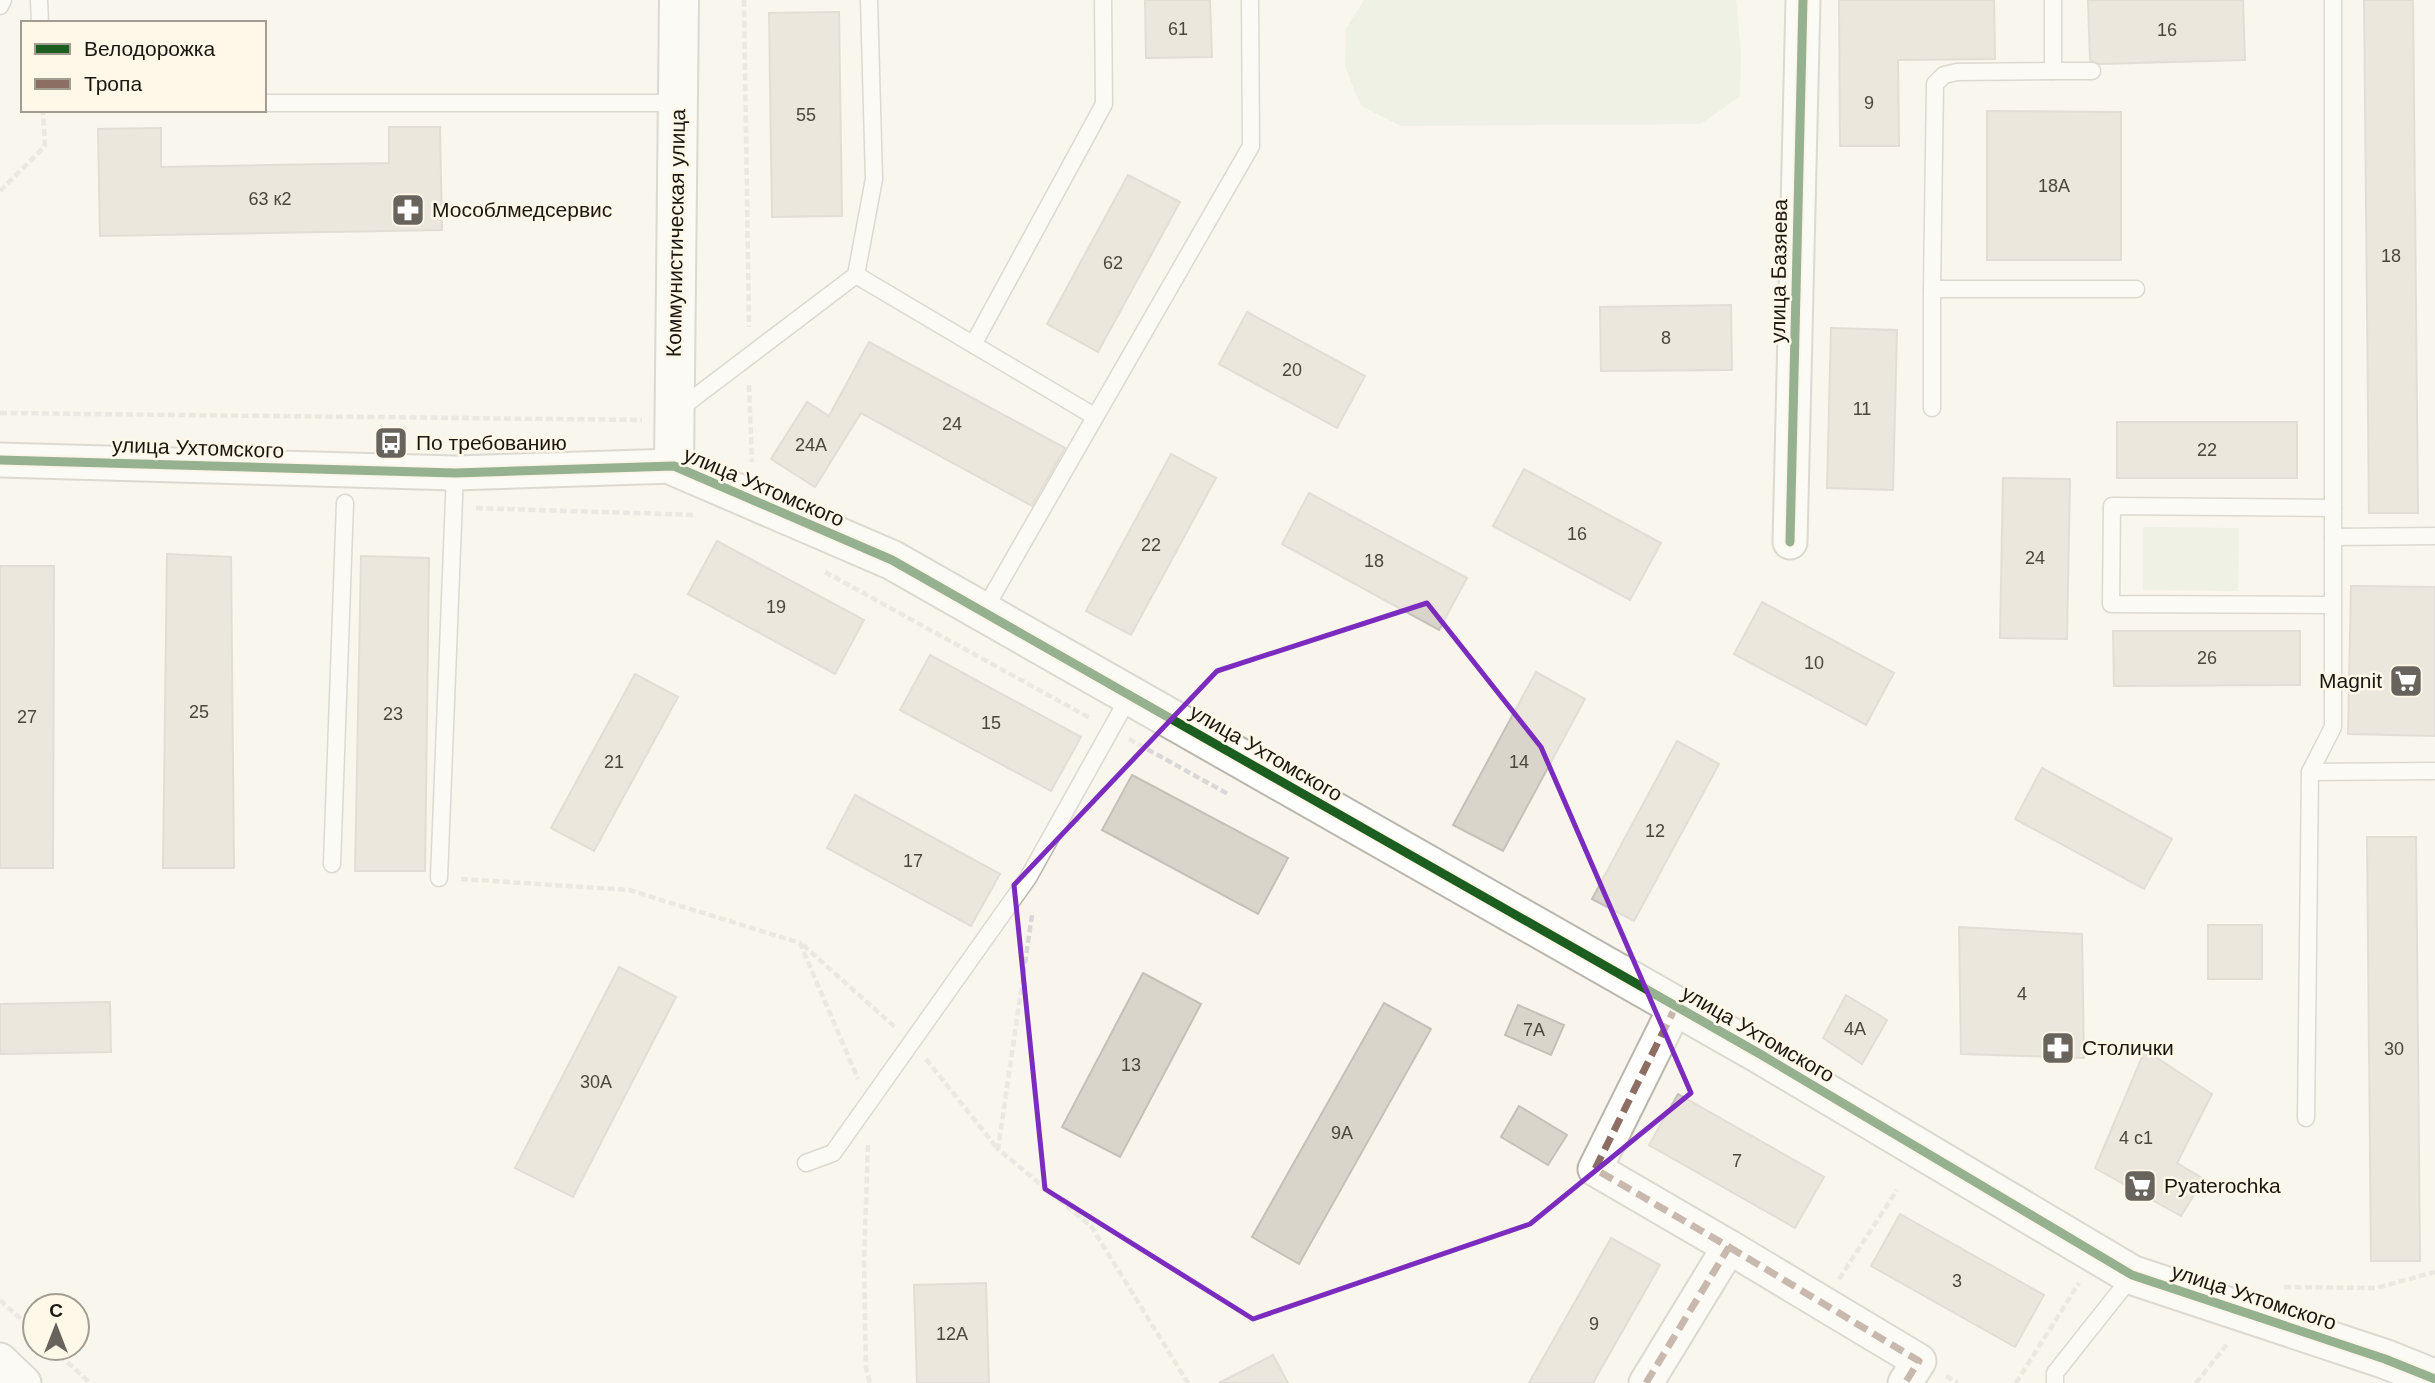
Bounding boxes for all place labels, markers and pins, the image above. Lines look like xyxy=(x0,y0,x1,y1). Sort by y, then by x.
pharmacy icon: Мособлмедсервис xyxy=(389,191,427,229)
place label: Мособлмедсервис xyxy=(432,198,612,221)
bus stop icon: По требованию xyxy=(372,424,410,462)
place label: По требованию xyxy=(416,431,567,454)
supermarket icon: Magnit xyxy=(2387,662,2425,700)
place label: Magnit xyxy=(2319,669,2382,692)
pharmacy icon: Столички xyxy=(2039,1029,2077,1067)
place label: Столички xyxy=(2082,1036,2174,1059)
supermarket icon: Pyaterochka xyxy=(2121,1167,2159,1205)
place label: Pyaterochka xyxy=(2164,1174,2281,1197)

